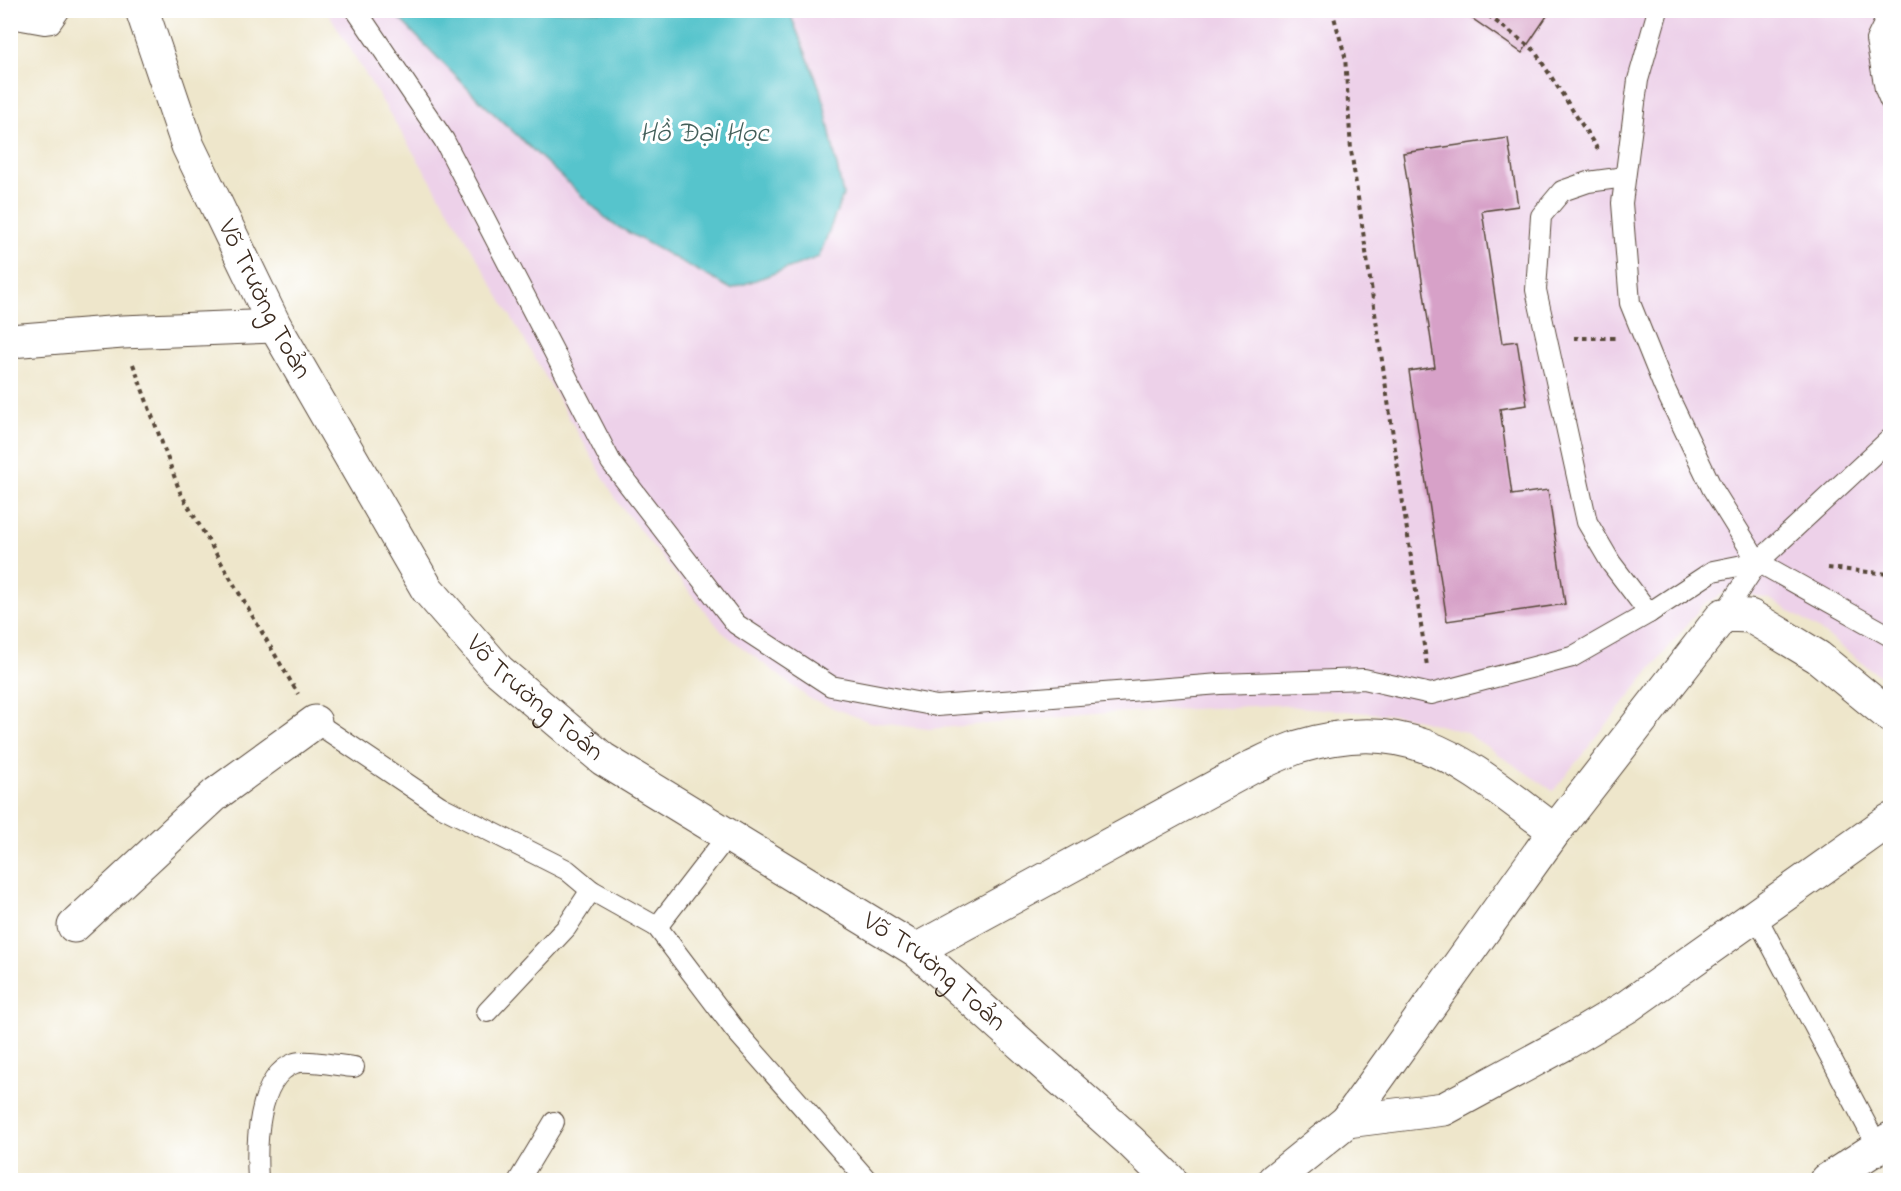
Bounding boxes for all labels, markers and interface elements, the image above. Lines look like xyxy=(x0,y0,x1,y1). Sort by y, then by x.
water label: Hồ Đại Học xyxy=(640,114,770,155)
street label: Võ Trường Toản xyxy=(207,212,321,387)
street label: Võ Trường Toản xyxy=(456,625,612,771)
street label: Võ Trường Toản xyxy=(854,902,1015,1041)

